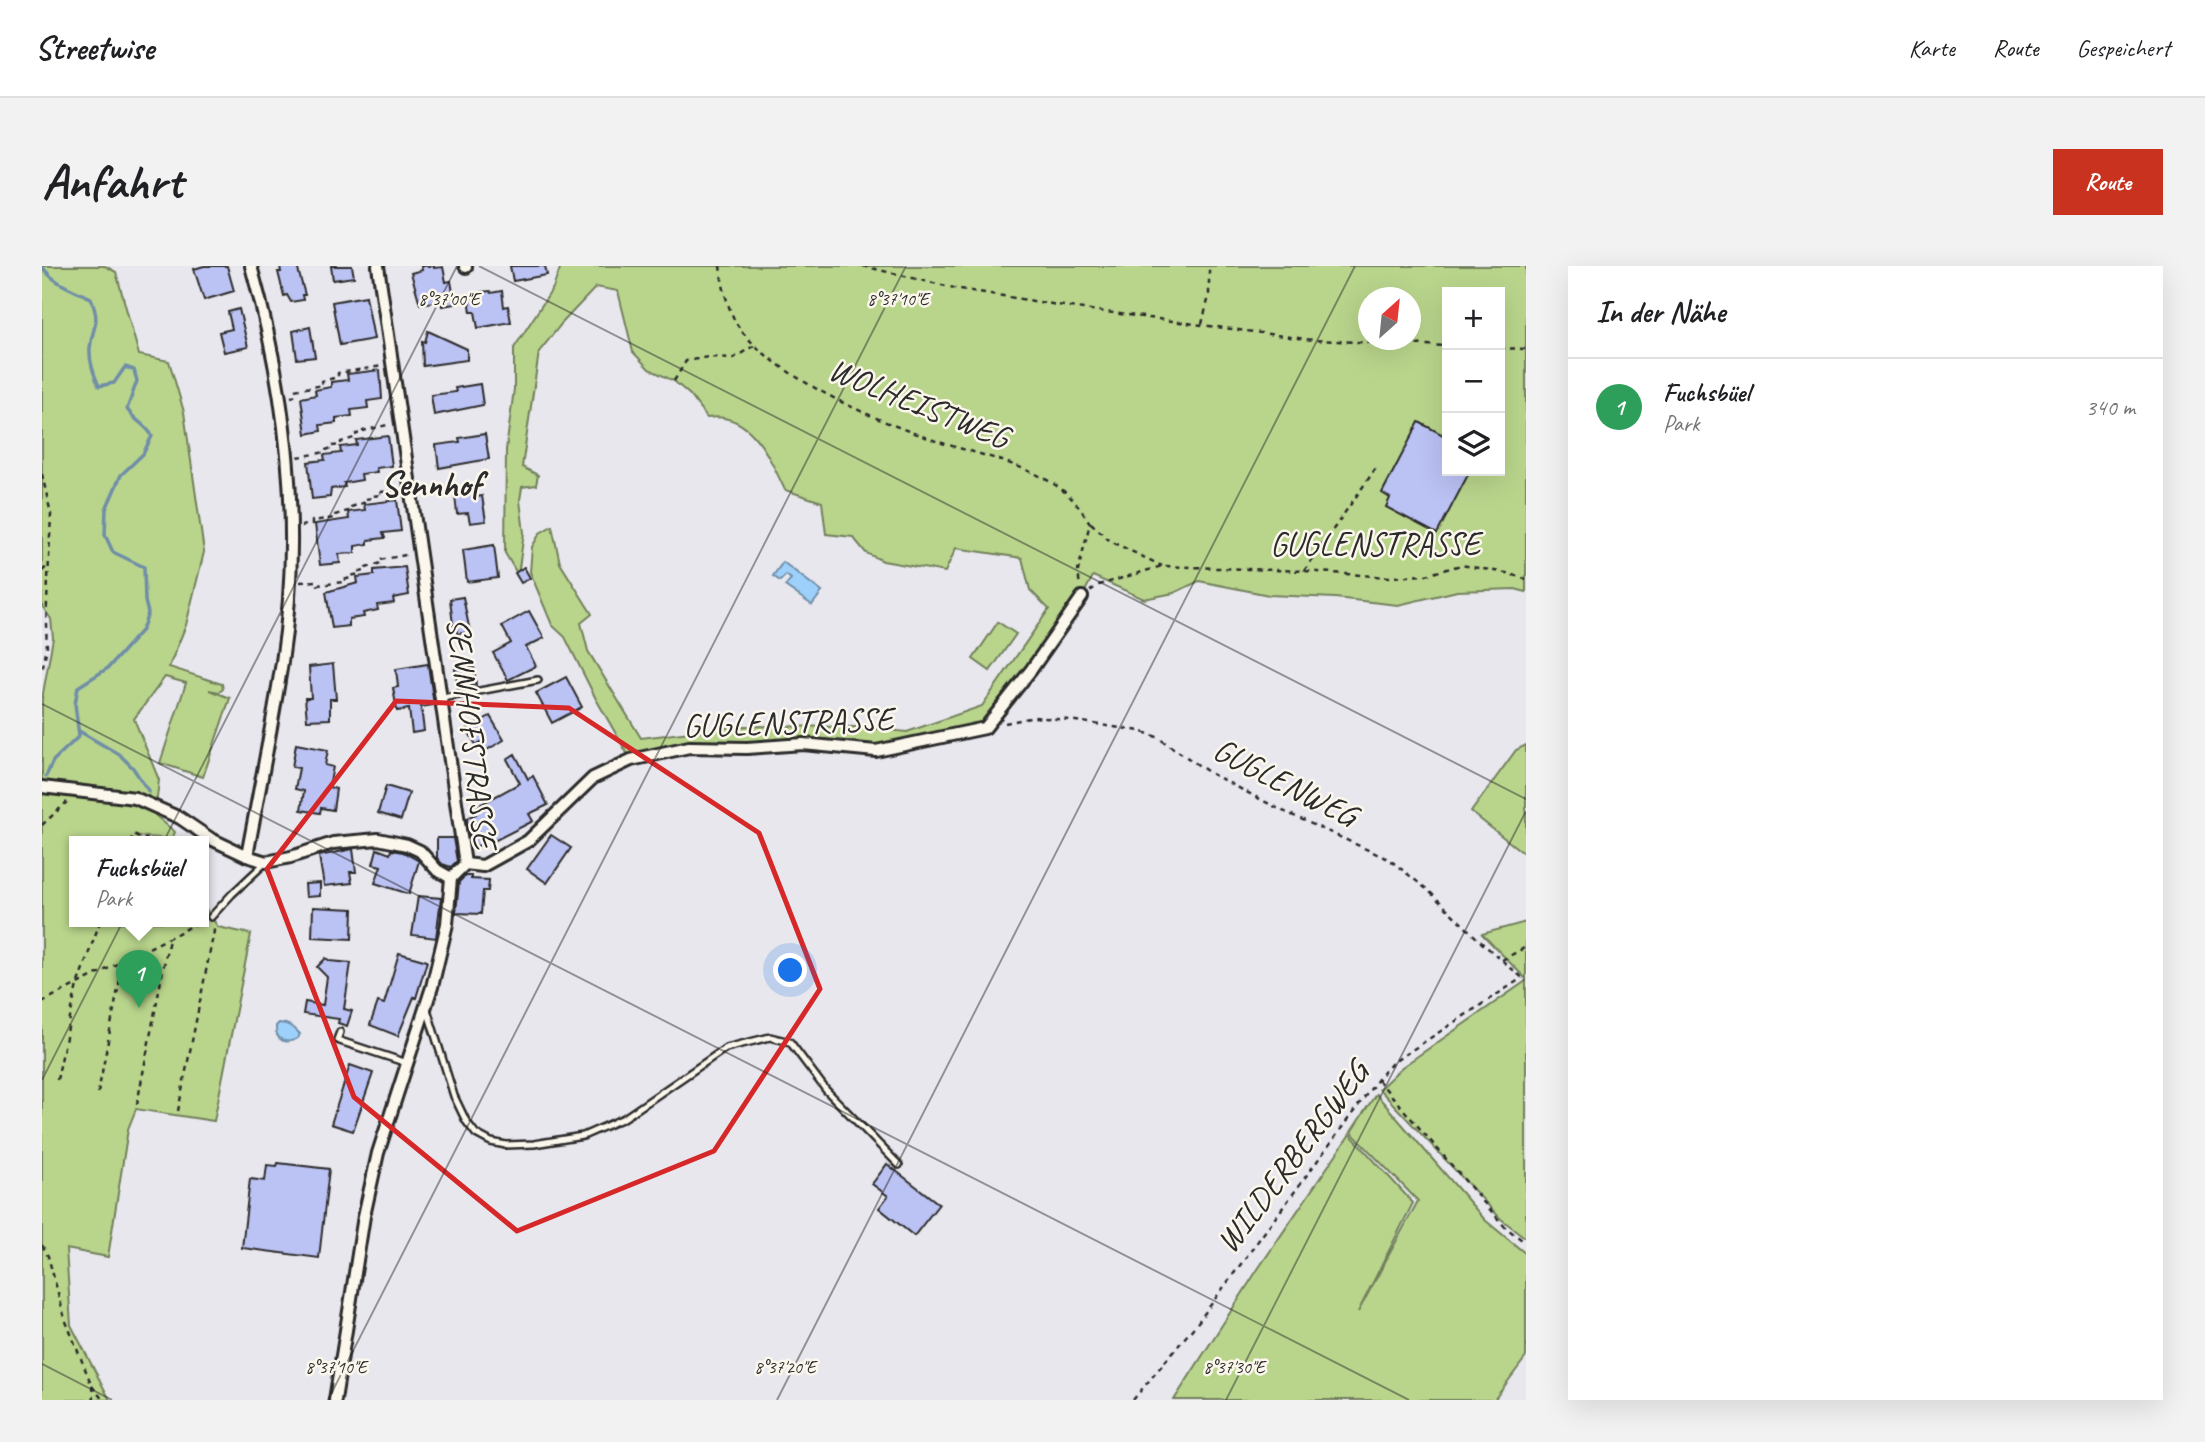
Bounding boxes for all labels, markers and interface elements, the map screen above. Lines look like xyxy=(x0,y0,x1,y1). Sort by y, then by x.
text: Streetwise xyxy=(35,27,154,69)
text: Karte xyxy=(1909,33,1955,63)
text: Route xyxy=(1993,33,2038,63)
text: Gespeichert xyxy=(2076,33,2170,63)
button: Route xyxy=(2053,149,2163,215)
text: Anfahrt xyxy=(42,151,182,213)
north arrow xyxy=(1358,287,1421,350)
map controls xyxy=(1442,287,1505,476)
button: + xyxy=(1442,287,1505,350)
text: 8°37'00"E xyxy=(418,288,482,310)
text: 8°37'10"E xyxy=(867,288,931,310)
text: In der Nähe xyxy=(1596,293,1725,331)
street label: WOLHEISTWEG xyxy=(823,348,1019,460)
button: − xyxy=(1442,350,1505,413)
text: Fuchsbüel xyxy=(1663,376,1750,409)
text: 1 xyxy=(1614,393,1624,422)
text: 340 m xyxy=(2086,393,2135,422)
text: Park xyxy=(1663,409,1699,438)
button: layers xyxy=(1442,413,1505,476)
district label: Sennhof xyxy=(381,462,488,507)
street label: GUGLENSTRASSE xyxy=(1270,523,1485,565)
street label: SENNHOFSTRASSE xyxy=(437,615,508,855)
street label: GUGLENSTRASSE xyxy=(682,697,898,747)
street label: GUGLENWEG xyxy=(1206,728,1368,838)
popup xyxy=(69,836,209,927)
text: Fuchsbüel xyxy=(96,851,182,884)
text: Park xyxy=(96,884,132,913)
pin: 1 xyxy=(116,950,162,1008)
your location xyxy=(773,953,807,987)
street label: WILDERBERGWEG xyxy=(1206,1050,1380,1261)
text: 8°37'10"E xyxy=(305,1356,369,1378)
text: 8°37'20"E xyxy=(754,1356,818,1378)
text: 8°37'30"E xyxy=(1203,1356,1267,1378)

